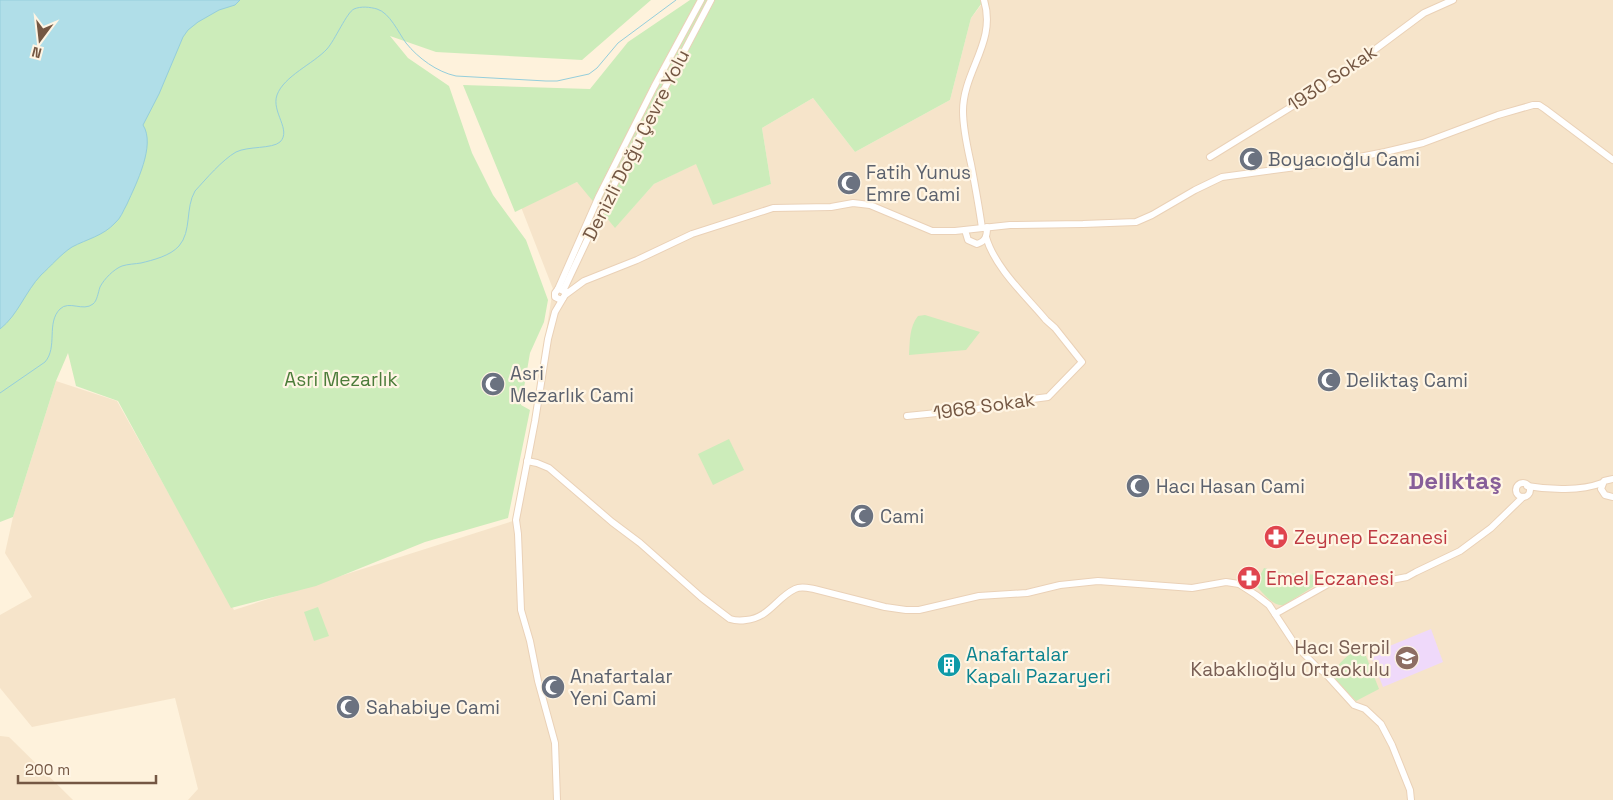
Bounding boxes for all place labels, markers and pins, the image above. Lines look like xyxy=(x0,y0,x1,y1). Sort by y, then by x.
mosque icon: Boyacıoğlu Cami xyxy=(1238,146,1264,172)
place label: Boyacıoğlu Cami xyxy=(1268,147,1420,172)
place label: Fatih Yunus Emre Cami xyxy=(866,160,971,207)
mosque icon: Fatih Yunus Emre Cami xyxy=(836,170,862,196)
place label: Asri Mezarlık Cami xyxy=(510,361,634,408)
mosque icon: Deliktaş Cami xyxy=(1316,367,1342,393)
place label: Deliktaş Cami xyxy=(1346,368,1468,393)
mosque icon: Asri Mezarlık Cami xyxy=(480,371,506,397)
mosque icon: Hacı Hasan Cami xyxy=(1125,473,1151,499)
place label: Hacı Hasan Cami xyxy=(1156,474,1305,499)
mosque icon: Cami xyxy=(849,503,875,529)
place label: Cami xyxy=(880,504,924,529)
pharmacy icon: Zeynep Eczanesi xyxy=(1263,524,1289,550)
place label: Zeynep Eczanesi xyxy=(1294,525,1448,550)
pharmacy icon: Emel Eczanesi xyxy=(1236,565,1262,591)
place label: Emel Eczanesi xyxy=(1266,566,1394,591)
place label: Hacı Serpil Kabaklıoğlu Ortaokulu xyxy=(1191,635,1390,682)
place label: Anafartalar Kapalı Pazaryeri xyxy=(966,642,1111,689)
school or university icon: Hacı Serpil Kabaklıoğlu Ortaokulu xyxy=(1394,645,1420,671)
building icon: Anafartalar Kapalı Pazaryeri xyxy=(936,652,962,678)
place label: Anafartalar Yeni Cami xyxy=(570,664,673,711)
mosque icon: Anafartalar Yeni Cami xyxy=(540,674,566,700)
mosque icon: Sahabiye Cami xyxy=(335,694,361,720)
place label: Sahabiye Cami xyxy=(366,695,500,720)

